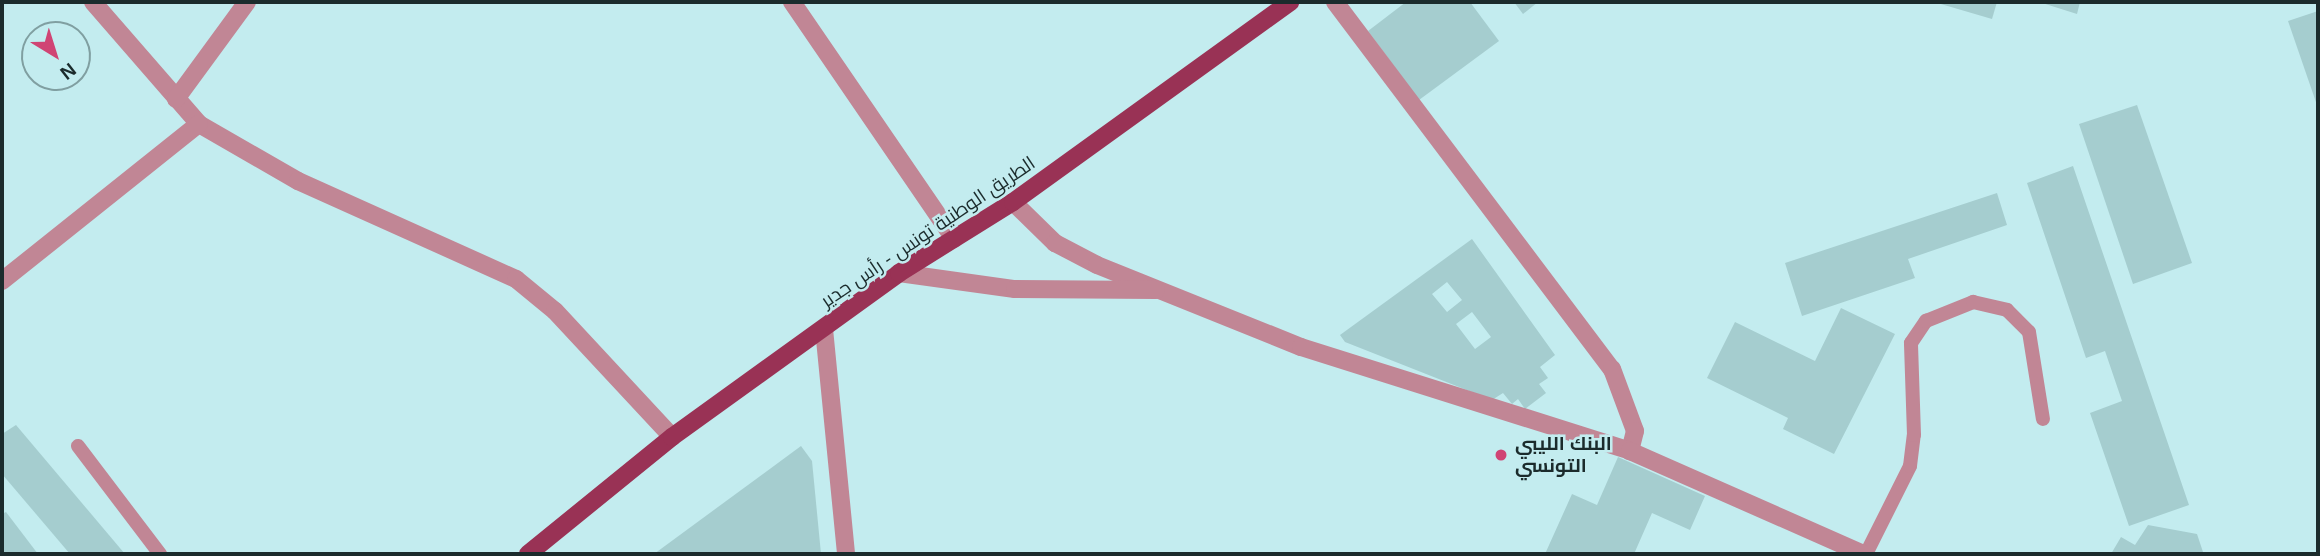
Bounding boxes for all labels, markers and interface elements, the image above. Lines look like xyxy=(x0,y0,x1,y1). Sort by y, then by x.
north arrow xyxy=(21,21,91,91)
text: N xyxy=(56,59,80,84)
street label: الطريق الوطنية تونس - رأس جدير xyxy=(817,152,1039,312)
place label: البنك الليبي التونسي xyxy=(1515,433,1612,477)
marker: البنك الليبي التونسي xyxy=(1493,447,1509,463)

